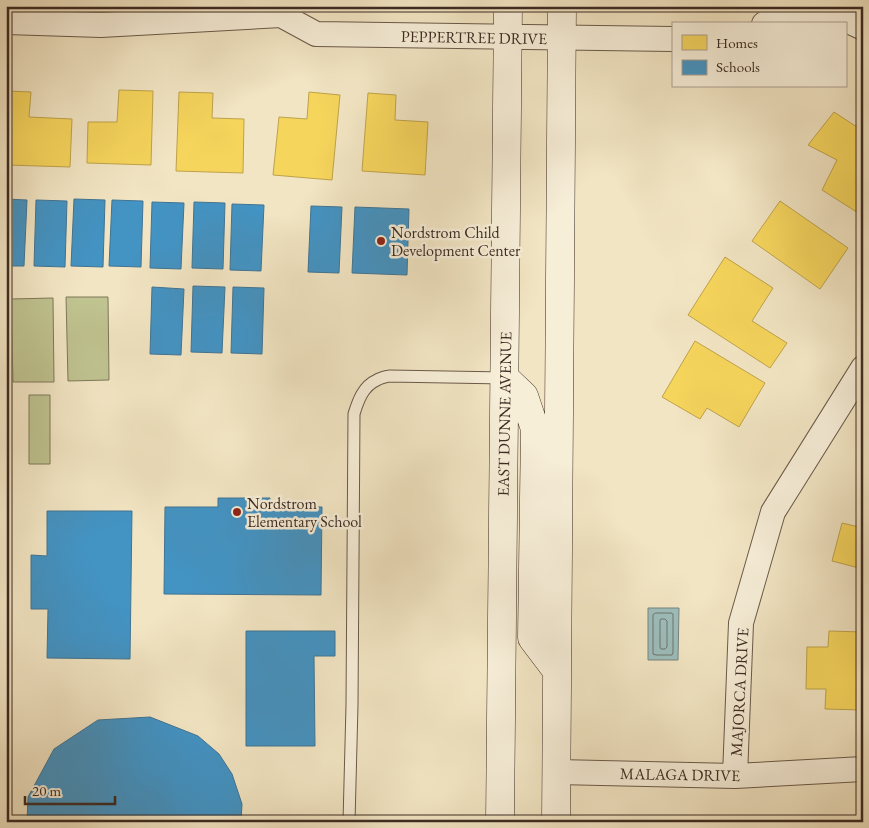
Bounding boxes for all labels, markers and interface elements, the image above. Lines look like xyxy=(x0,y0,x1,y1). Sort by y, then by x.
legend xyxy=(672,22,846,88)
street label: PEPPERTREE DRIVE xyxy=(401,26,547,49)
text: Homes xyxy=(716,33,758,52)
text: Schools xyxy=(716,57,760,76)
place label: Nordstrom Child Development Center xyxy=(391,222,521,261)
marker: Nordstrom Child Development Center xyxy=(375,235,387,247)
street label: EAST DUNNE AVENUE xyxy=(493,331,516,497)
place label: Nordstrom Elementary School xyxy=(247,493,362,532)
marker: Nordstrom Elementary School xyxy=(231,506,243,518)
street label: MAJORCA DRIVE xyxy=(726,627,753,757)
street label: MALAGA DRIVE xyxy=(620,763,740,786)
scale bar xyxy=(25,773,115,805)
text: 20 m xyxy=(32,781,61,800)

